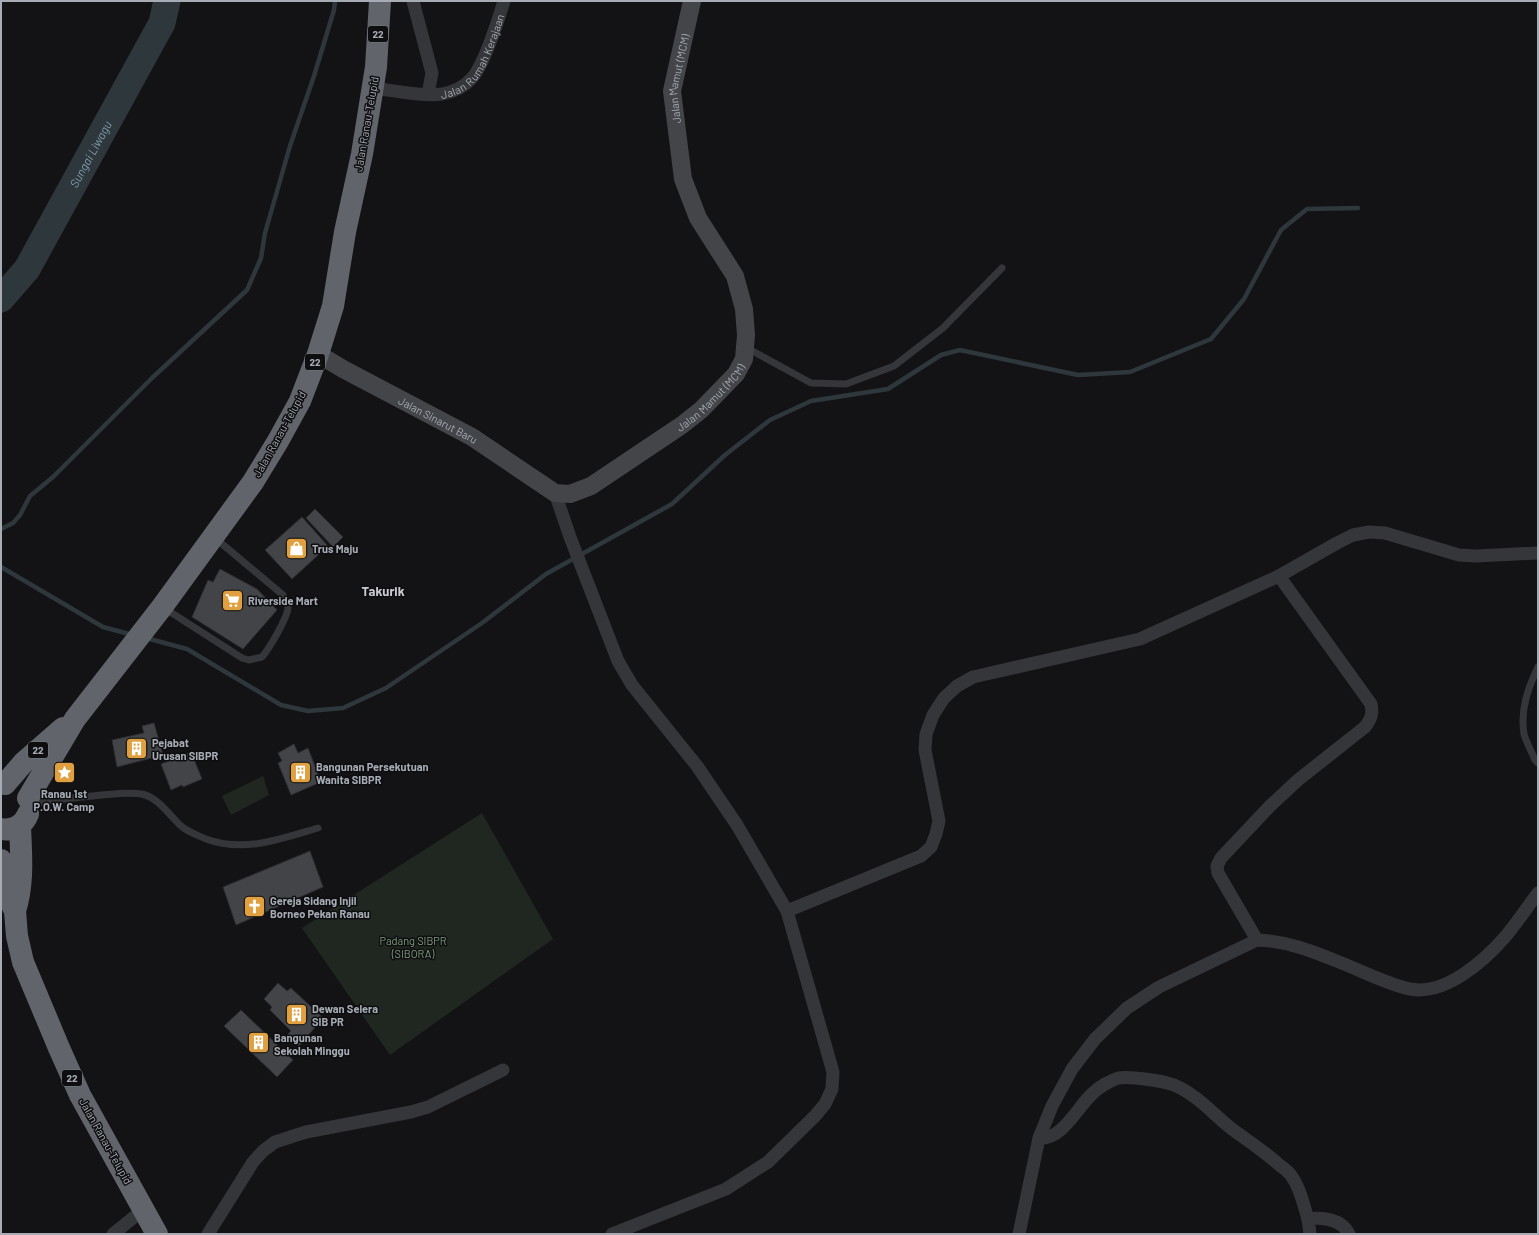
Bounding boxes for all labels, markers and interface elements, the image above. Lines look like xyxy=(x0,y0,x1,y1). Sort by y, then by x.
street label: Jalan Rumah Kerajaan xyxy=(439,12,506,101)
road number: 22 xyxy=(368,26,388,42)
street label: Jalan Mamut (MCM) xyxy=(665,32,691,124)
street label: Jalan Ranau-Telupid xyxy=(351,75,381,173)
water label: Sungai Liwagu xyxy=(66,118,114,190)
road number: 22 xyxy=(305,354,325,370)
street label: Jalan Mamut (MCM) xyxy=(674,361,747,434)
street label: Jalan Ranau-Telupid xyxy=(250,389,308,479)
street label: Jalan Sinarut Baru xyxy=(397,393,481,446)
shop icon: Trus Maju xyxy=(284,535,310,561)
place label: Trus Maju xyxy=(312,542,358,555)
district label: Takurik xyxy=(361,583,405,599)
supermarket icon: Riverside Mart xyxy=(220,587,246,613)
place label: Riverside Mart xyxy=(248,594,318,607)
building icon: Pejabat Urusan SIBPR xyxy=(124,735,150,761)
place label: Pejabat Urusan SIBPR xyxy=(152,736,218,762)
road number: 22 xyxy=(28,742,48,758)
building icon: Bangunan Persekutuan Wanita SIBPR xyxy=(287,759,313,785)
place icon: Ranau 1st P.O.W. Camp xyxy=(51,760,77,786)
place label: Bangunan Persekutuan Wanita SIBPR xyxy=(316,760,429,786)
place label: Ranau 1st P.O.W. Camp xyxy=(34,787,94,813)
church icon: Gereja Sidang Injil Borneo Pekan Ranau xyxy=(241,893,267,919)
place label: Gereja Sidang Injil Borneo Pekan Ranau xyxy=(270,894,370,920)
park label: Padang SIBPR (SIBORA) xyxy=(379,934,447,960)
building icon: Dewan Selera SIB PR xyxy=(283,1001,309,1027)
place label: Dewan Selera SIB PR xyxy=(312,1002,378,1028)
building icon: Bangunan Sekolah Minggu xyxy=(246,1030,272,1056)
place label: Bangunan Sekolah Minggu xyxy=(274,1031,350,1057)
road number: 22 xyxy=(62,1070,82,1086)
street label: Jalan Ranau-Telupid xyxy=(77,1096,135,1186)

